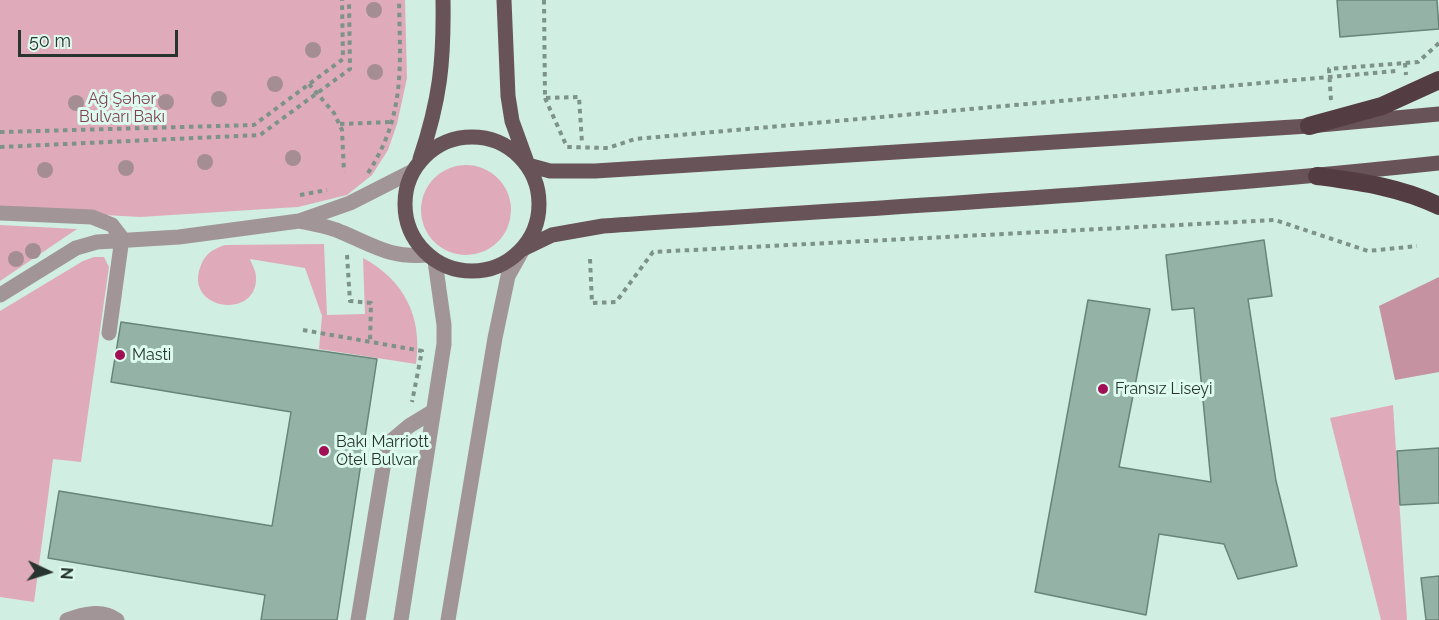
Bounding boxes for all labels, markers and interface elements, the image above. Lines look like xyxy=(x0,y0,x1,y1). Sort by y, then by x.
scale bar xyxy=(21,18,182,56)
text: 50 m xyxy=(29,30,71,51)
park label: Ağ Şəhər Bulvarı Bakı xyxy=(79,89,165,127)
place label: Masti xyxy=(132,345,171,365)
marker: Masti xyxy=(113,348,127,362)
place label: Fransız Liseyi xyxy=(1115,379,1212,399)
marker: Fransız Liseyi xyxy=(1096,382,1110,396)
place label: Bakı Marriott Otel Bulvar xyxy=(336,432,429,470)
marker: Bakı Marriott Otel Bulvar xyxy=(317,444,331,458)
north arrow xyxy=(18,542,78,602)
text: N xyxy=(57,567,76,580)

